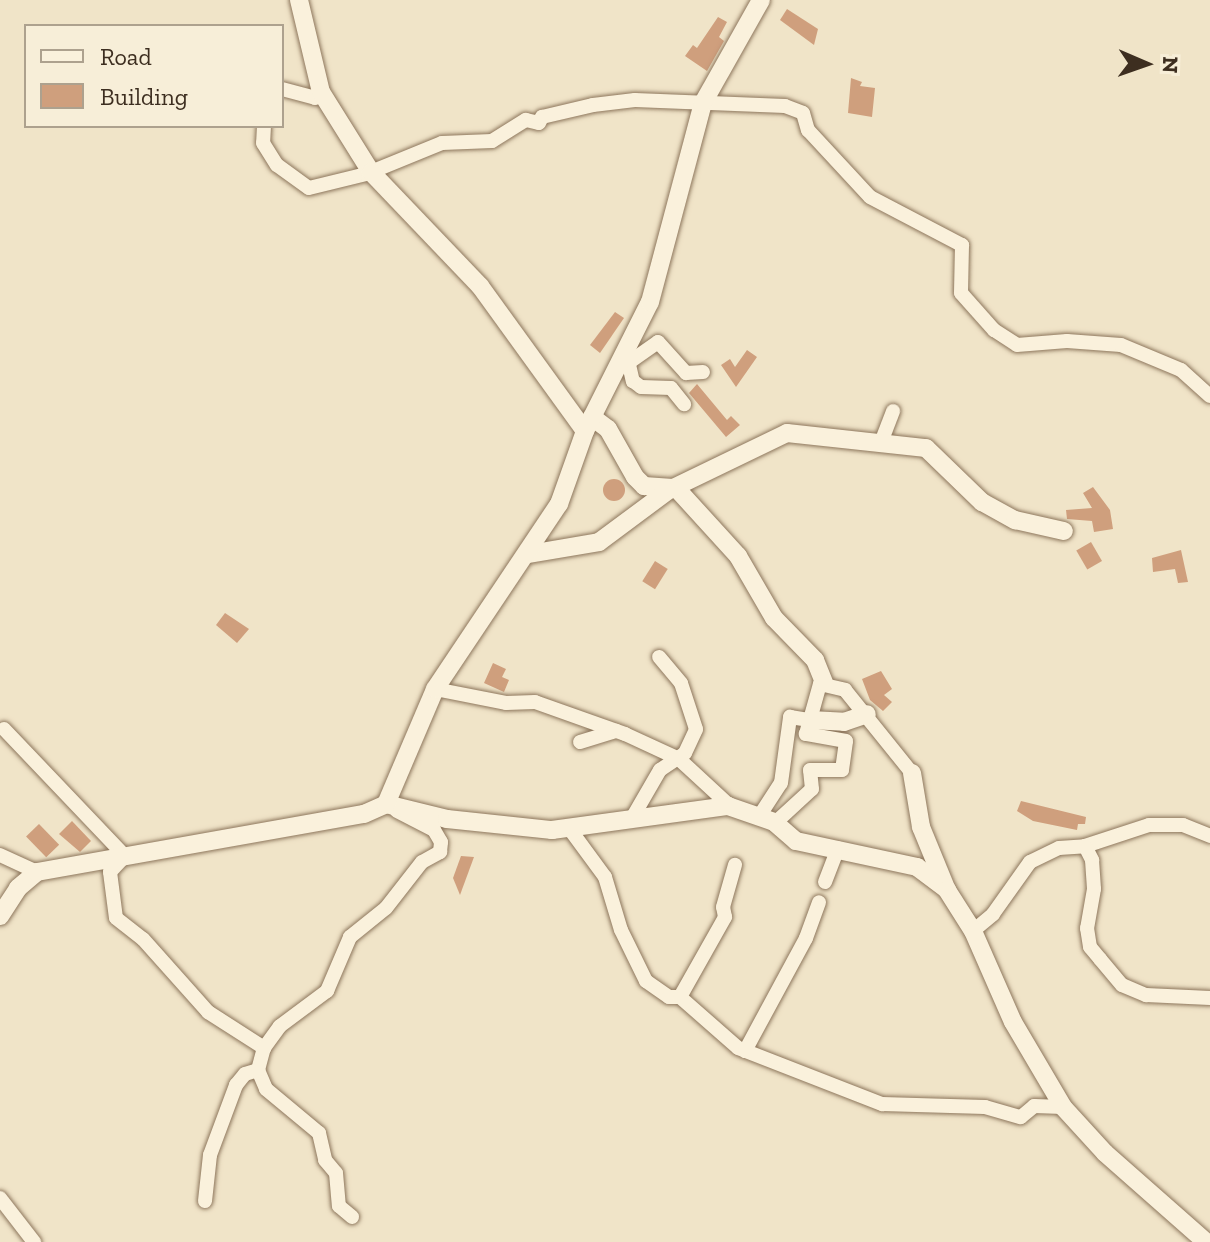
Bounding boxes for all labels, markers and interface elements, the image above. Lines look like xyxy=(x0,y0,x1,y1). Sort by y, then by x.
legend xyxy=(24,24,284,128)
north arrow xyxy=(1106,24,1186,104)
text: Road xyxy=(100,42,152,71)
text: N xyxy=(1157,56,1184,74)
text: Building xyxy=(100,82,188,111)

